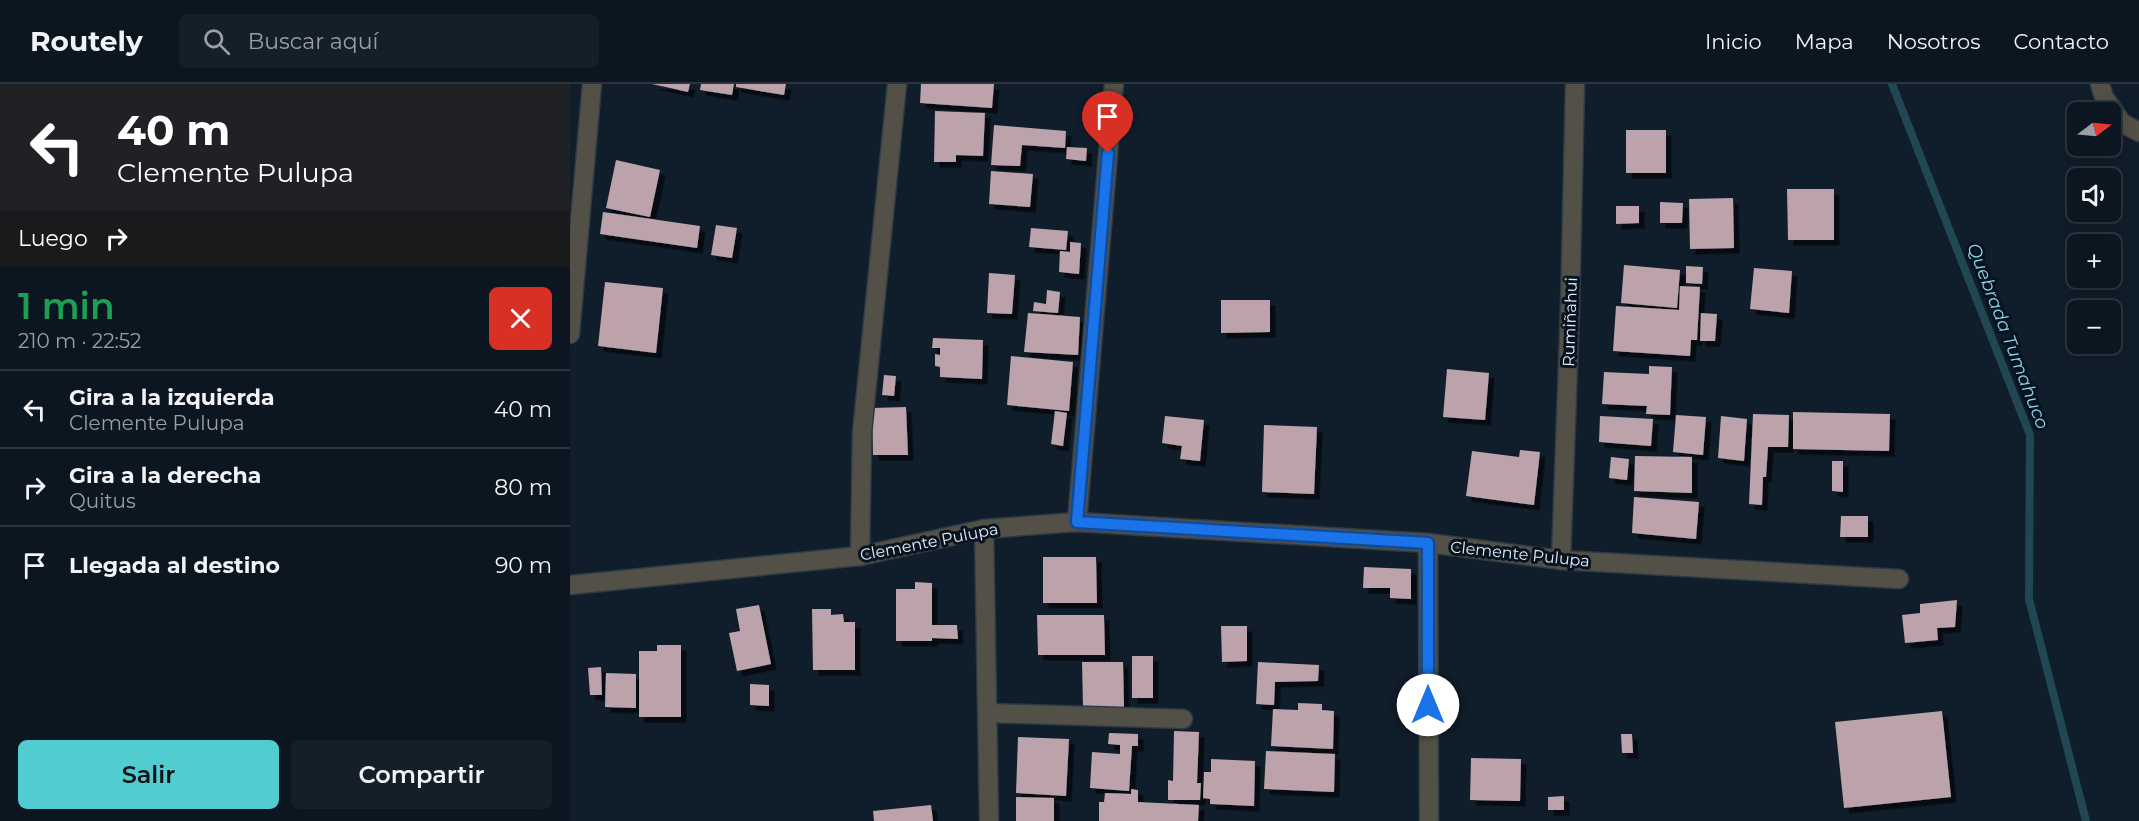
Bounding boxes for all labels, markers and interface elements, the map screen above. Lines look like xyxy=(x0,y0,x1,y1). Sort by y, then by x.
search box xyxy=(179,14,599,68)
text: Routely xyxy=(30,24,143,58)
icon: search xyxy=(200,25,233,58)
text: Buscar aquí xyxy=(248,28,378,55)
text: Inicio xyxy=(1705,29,1762,54)
text: Mapa xyxy=(1795,29,1854,54)
text: Nosotros xyxy=(1887,29,1980,54)
text: Contacto xyxy=(2013,29,2109,54)
pin xyxy=(1082,91,1133,153)
icon: arrive xyxy=(1091,100,1124,133)
north arrow xyxy=(2067,102,2121,156)
map controls xyxy=(2067,102,2121,354)
text: 40 m xyxy=(117,104,230,156)
icon: left xyxy=(18,108,96,186)
text: Clemente Pulupa xyxy=(117,156,354,189)
button: sound xyxy=(2067,168,2121,222)
icon: right xyxy=(100,222,133,255)
text: Luego xyxy=(18,225,88,252)
button: + xyxy=(2067,234,2121,288)
water label: Quebrada Tumahuco xyxy=(1962,240,2054,432)
street label: Rumiñahui xyxy=(1559,277,1581,367)
text: 1 min xyxy=(18,284,115,328)
button: close xyxy=(489,287,552,350)
button: − xyxy=(2067,300,2121,354)
text: 210 m · 22:52 xyxy=(18,329,141,353)
text: Gira a la izquierda xyxy=(69,384,275,411)
icon: left xyxy=(18,393,51,426)
text: 40 m xyxy=(494,396,552,423)
text: Clemente Pulupa xyxy=(69,411,244,435)
text: Gira a la derecha xyxy=(69,462,261,489)
icon: right xyxy=(18,471,51,504)
text: 80 m xyxy=(494,474,552,501)
text: Quitus xyxy=(69,489,136,513)
street label: Clemente Pulupa xyxy=(858,519,1000,565)
street label: Clemente Pulupa xyxy=(1449,537,1591,571)
icon: arrive xyxy=(18,549,51,582)
text: Llegada al destino xyxy=(69,552,280,579)
text: 90 m xyxy=(495,552,552,579)
position arrow xyxy=(1396,673,1460,737)
button: Salir xyxy=(18,740,279,809)
button: Compartir xyxy=(291,740,552,809)

